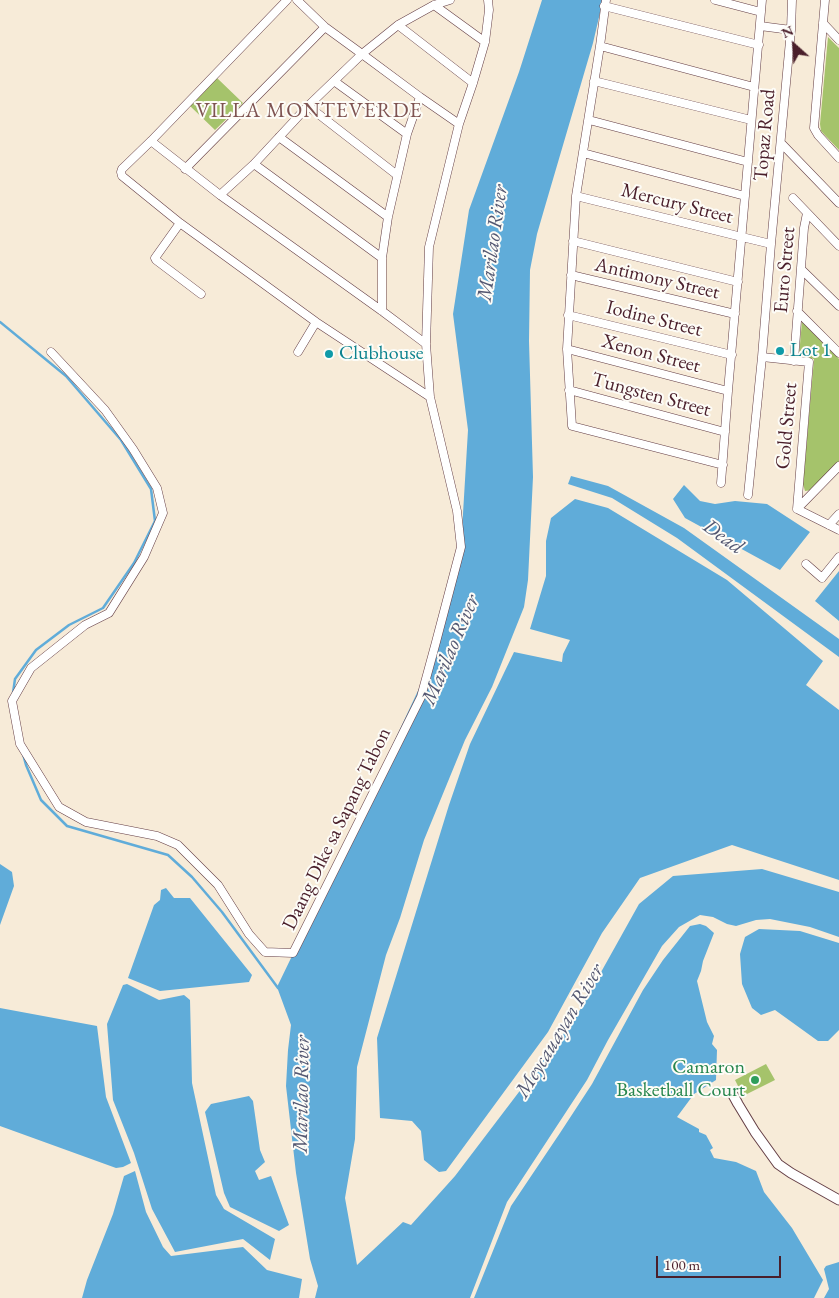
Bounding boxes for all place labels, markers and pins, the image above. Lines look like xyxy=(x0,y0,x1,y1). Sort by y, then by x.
place label: Lot 1 xyxy=(790,339,831,363)
place label: Clubhouse xyxy=(339,342,424,366)
marker: Lot 1 xyxy=(774,345,786,357)
marker: Clubhouse xyxy=(323,348,335,360)
place label: Camaron Basketball Court xyxy=(616,1056,745,1103)
marker: Camaron Basketball Court xyxy=(749,1074,761,1086)

